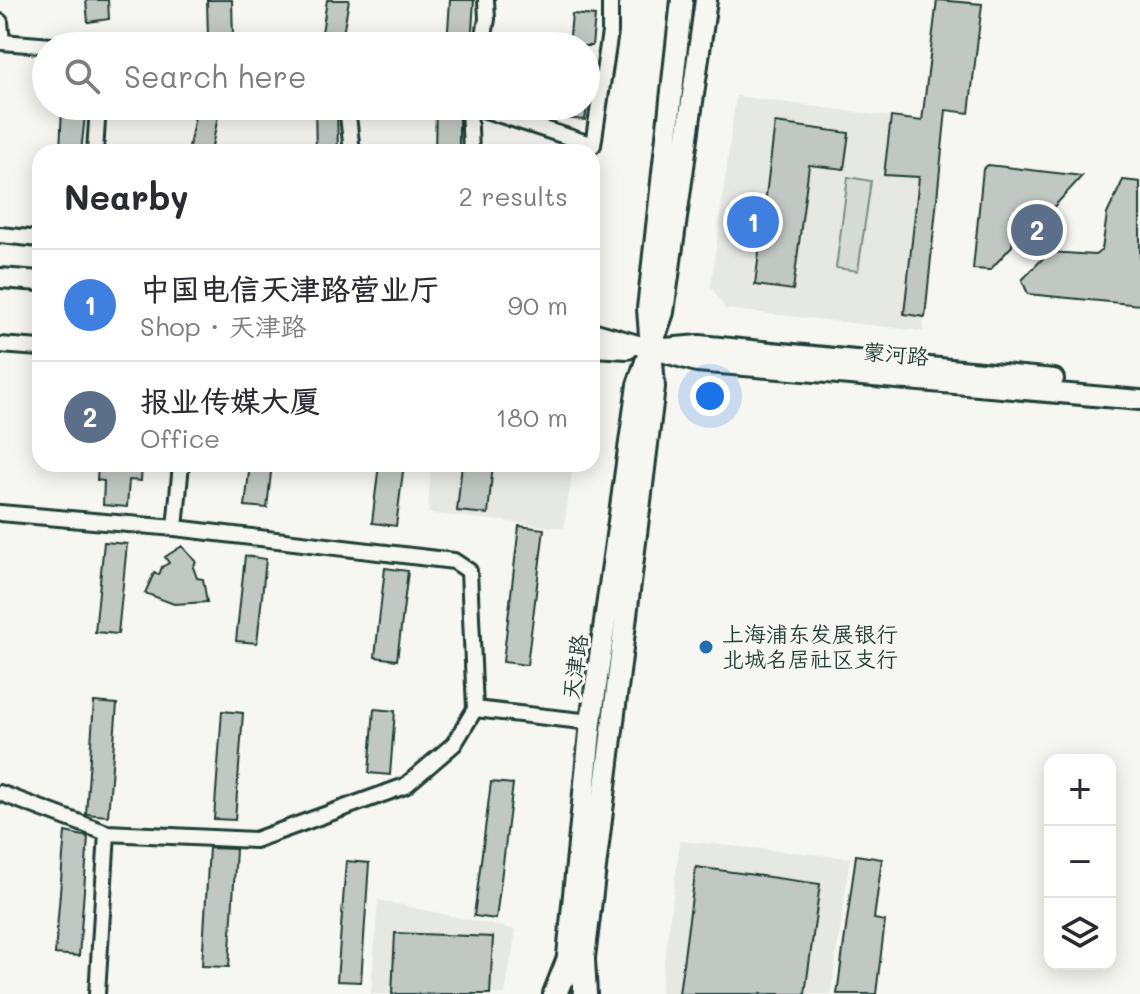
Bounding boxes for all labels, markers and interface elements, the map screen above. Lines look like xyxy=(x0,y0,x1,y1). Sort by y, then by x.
search box xyxy=(32,32,600,120)
icon: search xyxy=(60,54,104,98)
text: Search here xyxy=(124,56,307,96)
text: Nearby xyxy=(64,174,189,219)
text: 2 results xyxy=(459,179,568,213)
pin: 1 xyxy=(727,192,779,252)
pin: 2 xyxy=(1011,200,1063,260)
text: 中国电信天津路营业厅 xyxy=(140,268,440,308)
text: 1 xyxy=(84,288,96,322)
text: 90 m xyxy=(508,288,568,322)
text: Shop · 天津路 xyxy=(140,309,307,343)
street label: 蒙河路 xyxy=(862,336,930,371)
your location xyxy=(690,376,730,416)
text: 报业传媒大厦 xyxy=(140,380,320,420)
text: 2 xyxy=(83,400,97,434)
text: 180 m xyxy=(496,400,568,434)
text: Office xyxy=(140,421,220,455)
place label: 上海浦东发展银行 北城名居社区支行 xyxy=(722,619,898,673)
street label: 天津路 xyxy=(556,632,593,702)
marker: 上海浦东发展银行 北城名居社区支行 xyxy=(697,638,715,656)
map controls xyxy=(1044,754,1116,970)
button: + xyxy=(1044,754,1116,826)
button: − xyxy=(1044,826,1116,898)
button: layers xyxy=(1044,898,1116,970)

